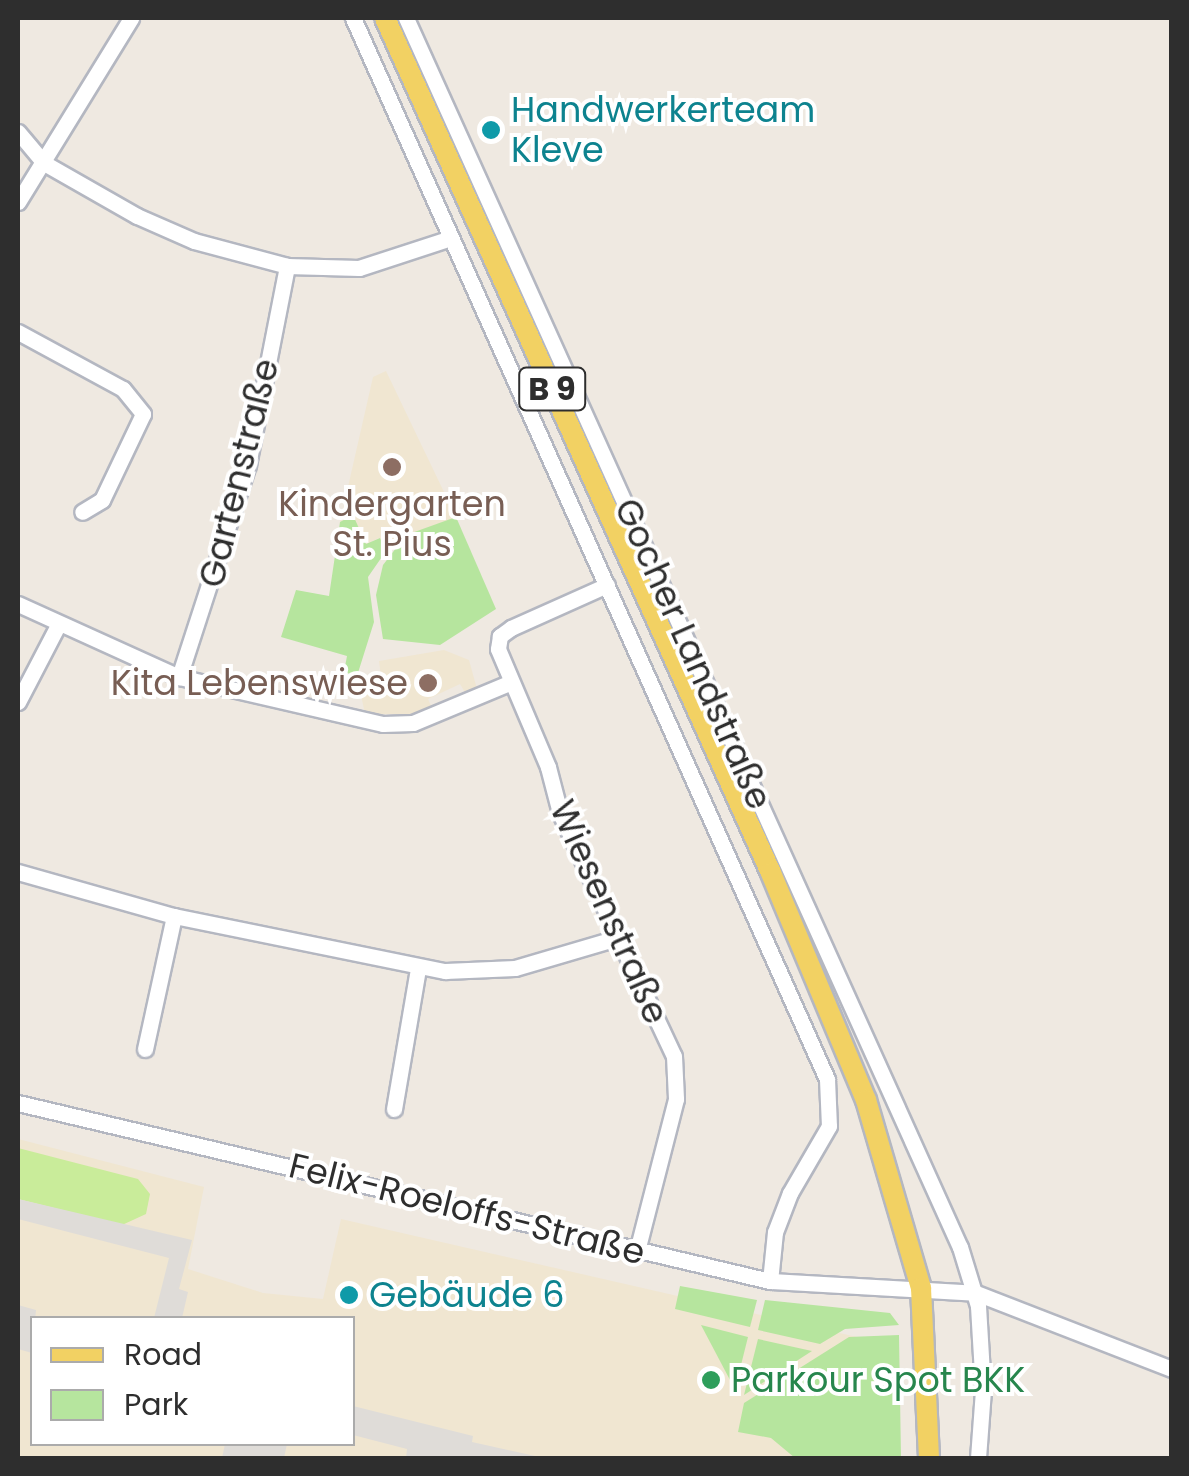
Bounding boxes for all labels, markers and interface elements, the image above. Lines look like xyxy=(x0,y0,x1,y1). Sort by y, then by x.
place label: Handwerkerteam Kleve xyxy=(511,89,815,171)
marker: Handwerkerteam Kleve xyxy=(480,119,502,141)
street label: Gartenstraße xyxy=(190,354,288,592)
road number: B 9 xyxy=(517,362,587,416)
marker: Kindergarten St. Pius xyxy=(381,456,403,478)
place label: Kindergarten St. Pius xyxy=(278,483,506,565)
street label: Gocher Landstraße xyxy=(606,492,780,816)
place label: Kita Lebenswiese xyxy=(111,662,408,704)
marker: Kita Lebenswiese xyxy=(417,672,439,694)
street label: Wiesenstraße xyxy=(541,794,677,1030)
street label: Felix-Roeloffs-Straße xyxy=(285,1144,649,1274)
place label: Gebäude 6 xyxy=(369,1274,565,1316)
marker: Gebäude 6 xyxy=(338,1284,360,1306)
legend xyxy=(30,1316,355,1446)
text: Road xyxy=(124,1333,202,1376)
place label: Parkour Spot BKK xyxy=(731,1359,1025,1401)
marker: Parkour Spot BKK xyxy=(700,1369,722,1391)
text: Park xyxy=(124,1383,188,1426)

